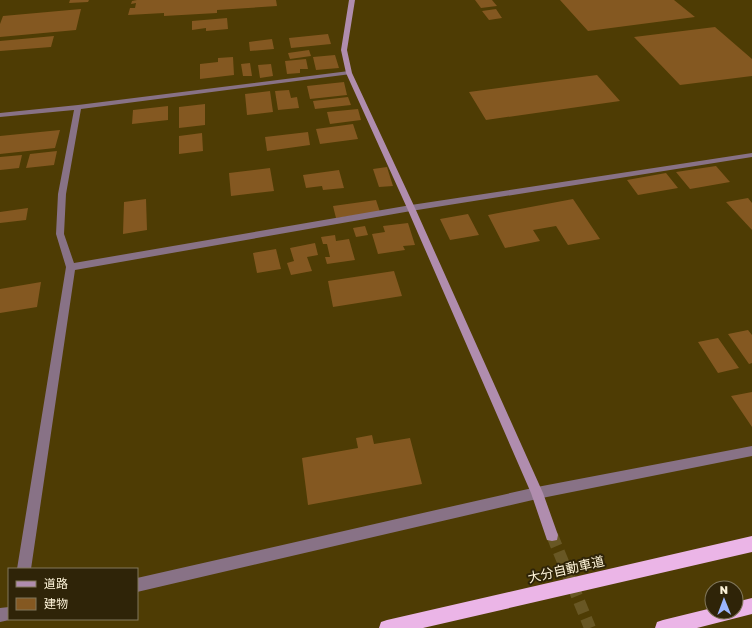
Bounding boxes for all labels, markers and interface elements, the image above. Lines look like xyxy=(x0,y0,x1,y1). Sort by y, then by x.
street label: 大分自動車道 xyxy=(526,552,606,586)
legend xyxy=(8,568,138,620)
text: 道路 xyxy=(44,576,68,591)
north arrow xyxy=(704,580,744,620)
text: N xyxy=(720,583,728,596)
text: 建物 xyxy=(44,596,68,611)

